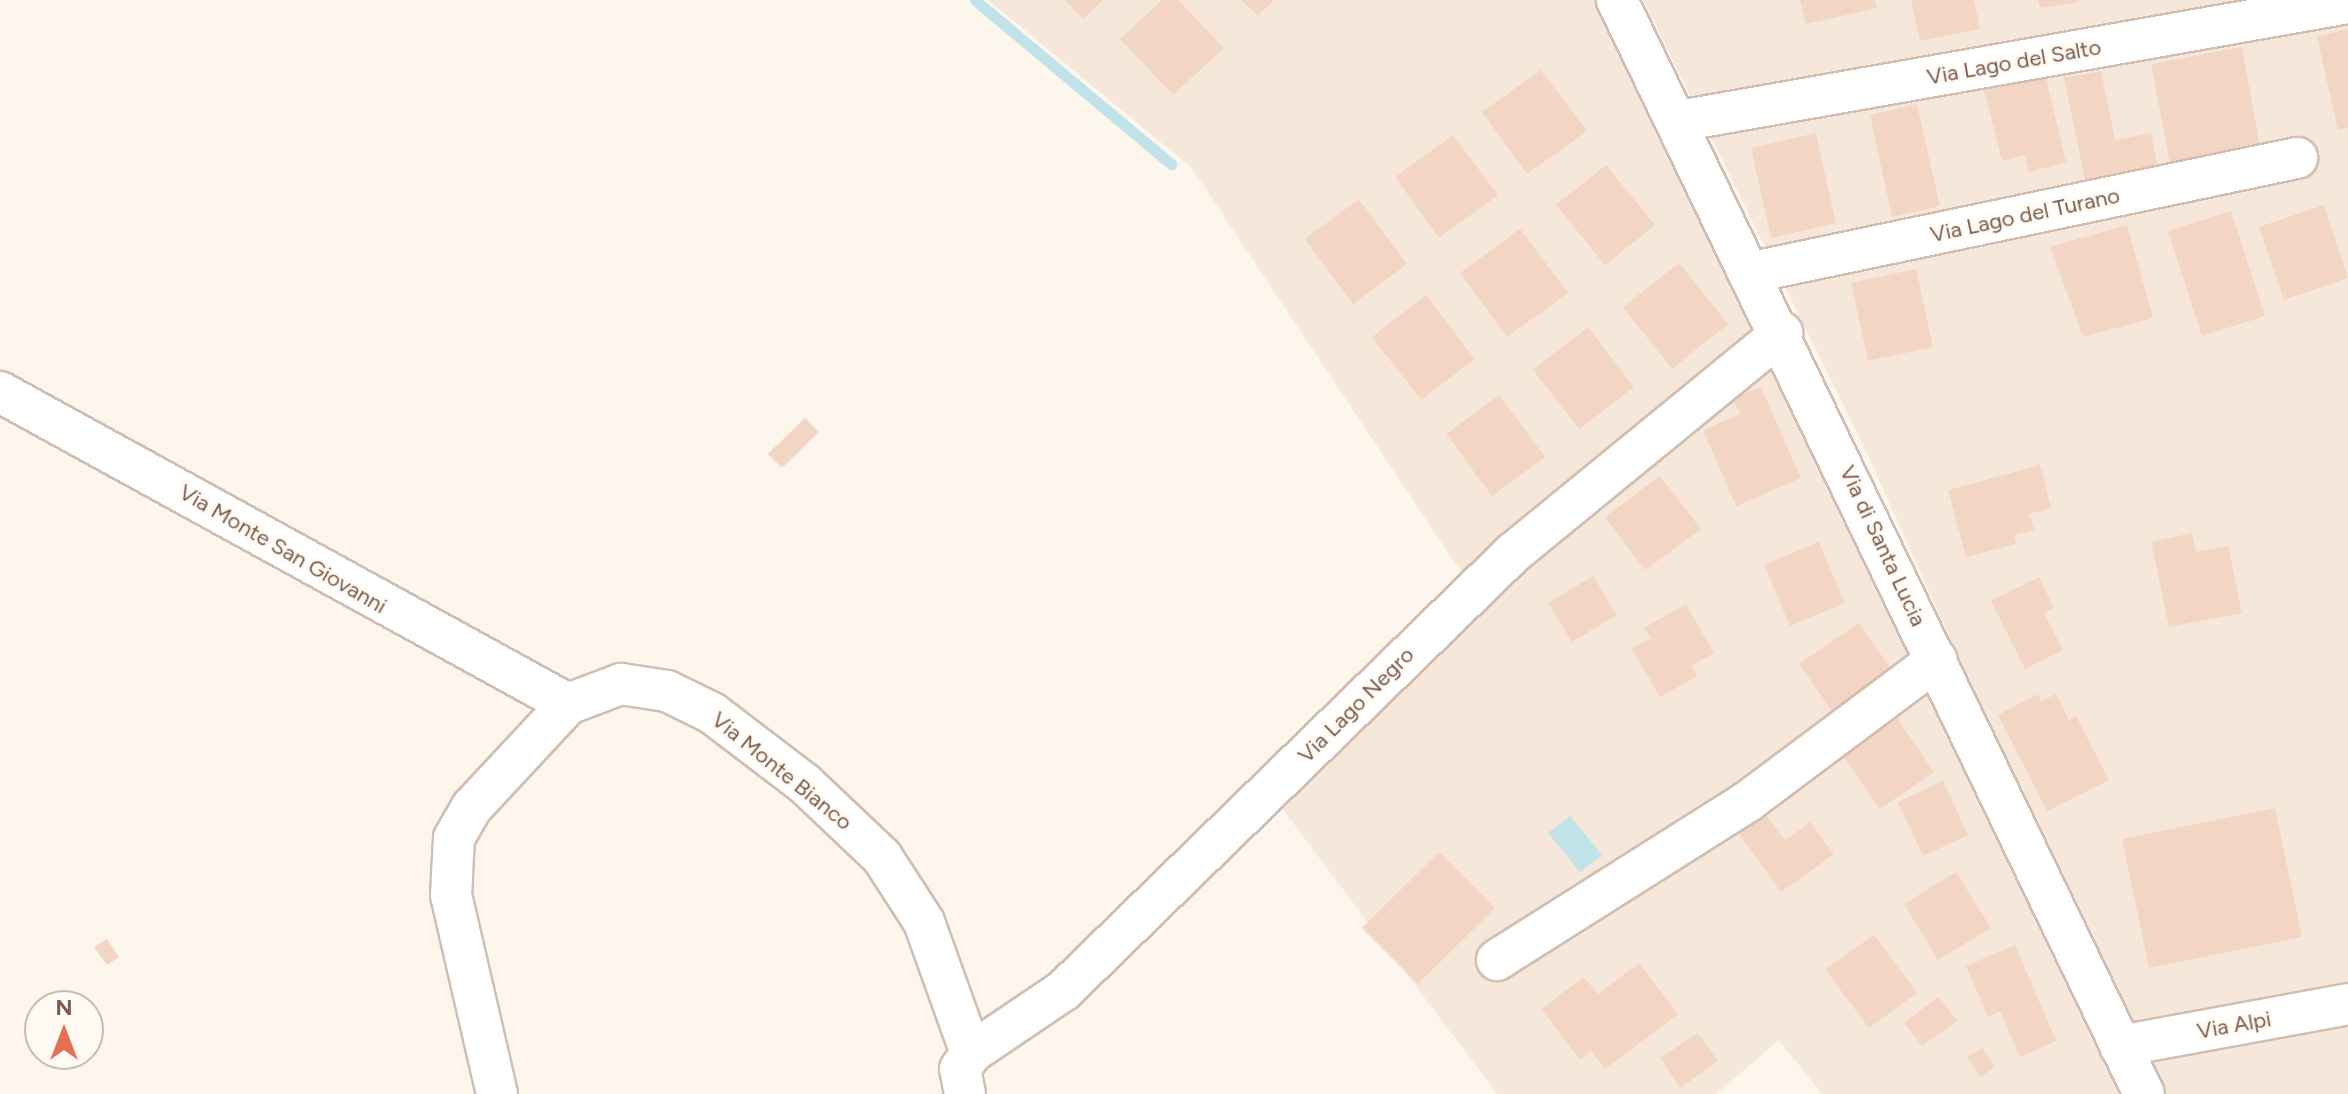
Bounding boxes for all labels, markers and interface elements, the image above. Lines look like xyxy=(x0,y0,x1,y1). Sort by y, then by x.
street label: Via Lago del Salto xyxy=(1925,34,2103,90)
street label: Via Lago del Turano xyxy=(1928,182,2122,248)
street label: Via di Santa Lucia xyxy=(1834,461,1932,631)
street label: Via Monte San Giovanni xyxy=(175,479,391,619)
street label: Via Lago Negro xyxy=(1293,642,1419,768)
street label: Via Monte Bianco xyxy=(706,706,858,836)
north arrow xyxy=(24,990,104,1070)
text: N xyxy=(55,994,73,1021)
street label: Via Alpi xyxy=(2195,1006,2273,1044)

